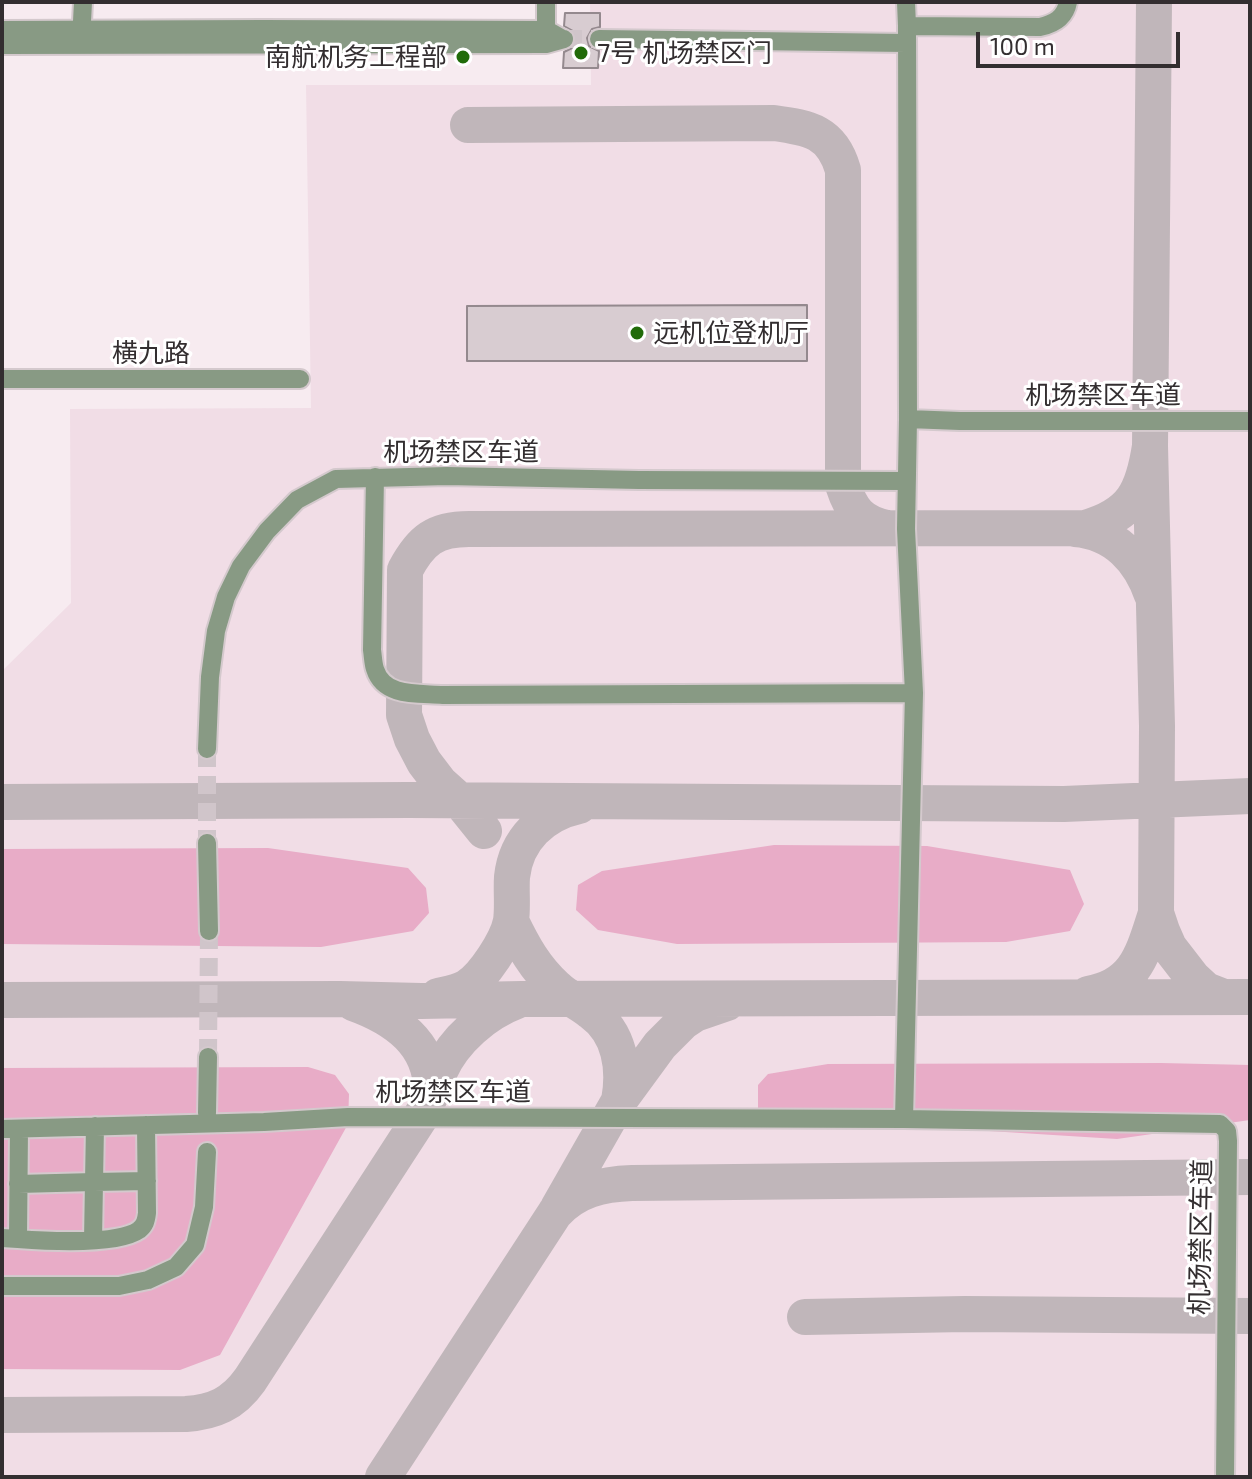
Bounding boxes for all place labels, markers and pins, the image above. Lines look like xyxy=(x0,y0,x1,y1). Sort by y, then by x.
place label: 7号 机场禁区门 xyxy=(597,37,772,69)
place label: 南航机务工程部 xyxy=(265,41,447,73)
marker: 7号 机场禁区门 xyxy=(572,44,590,62)
marker: 南航机务工程部 xyxy=(454,48,472,66)
place label: 远机位登机厅 xyxy=(653,317,809,349)
marker: 远机位登机厅 xyxy=(628,324,646,342)

